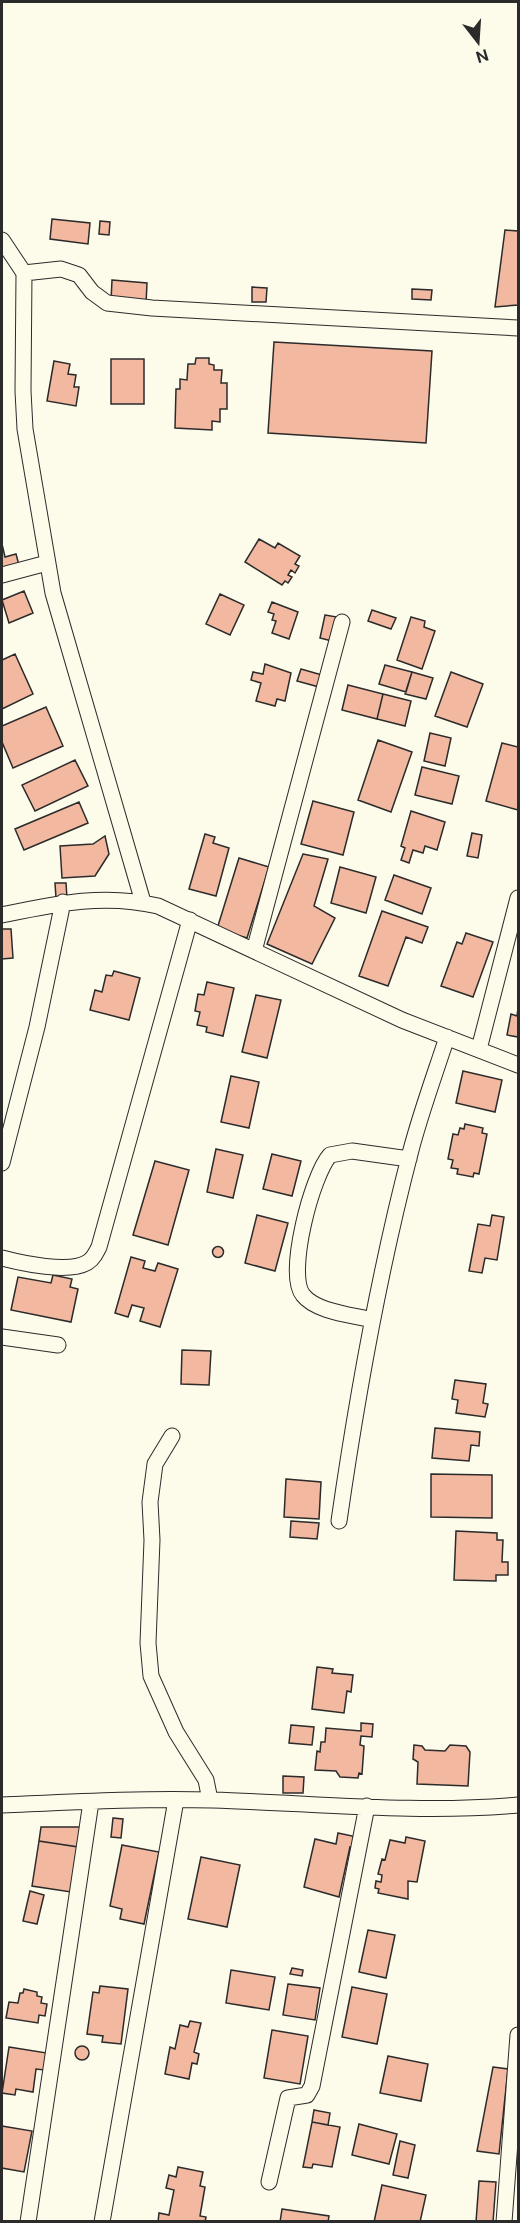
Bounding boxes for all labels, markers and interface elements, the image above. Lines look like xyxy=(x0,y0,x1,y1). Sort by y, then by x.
north arrow xyxy=(448,12,508,72)
text: N xyxy=(473,45,491,67)

